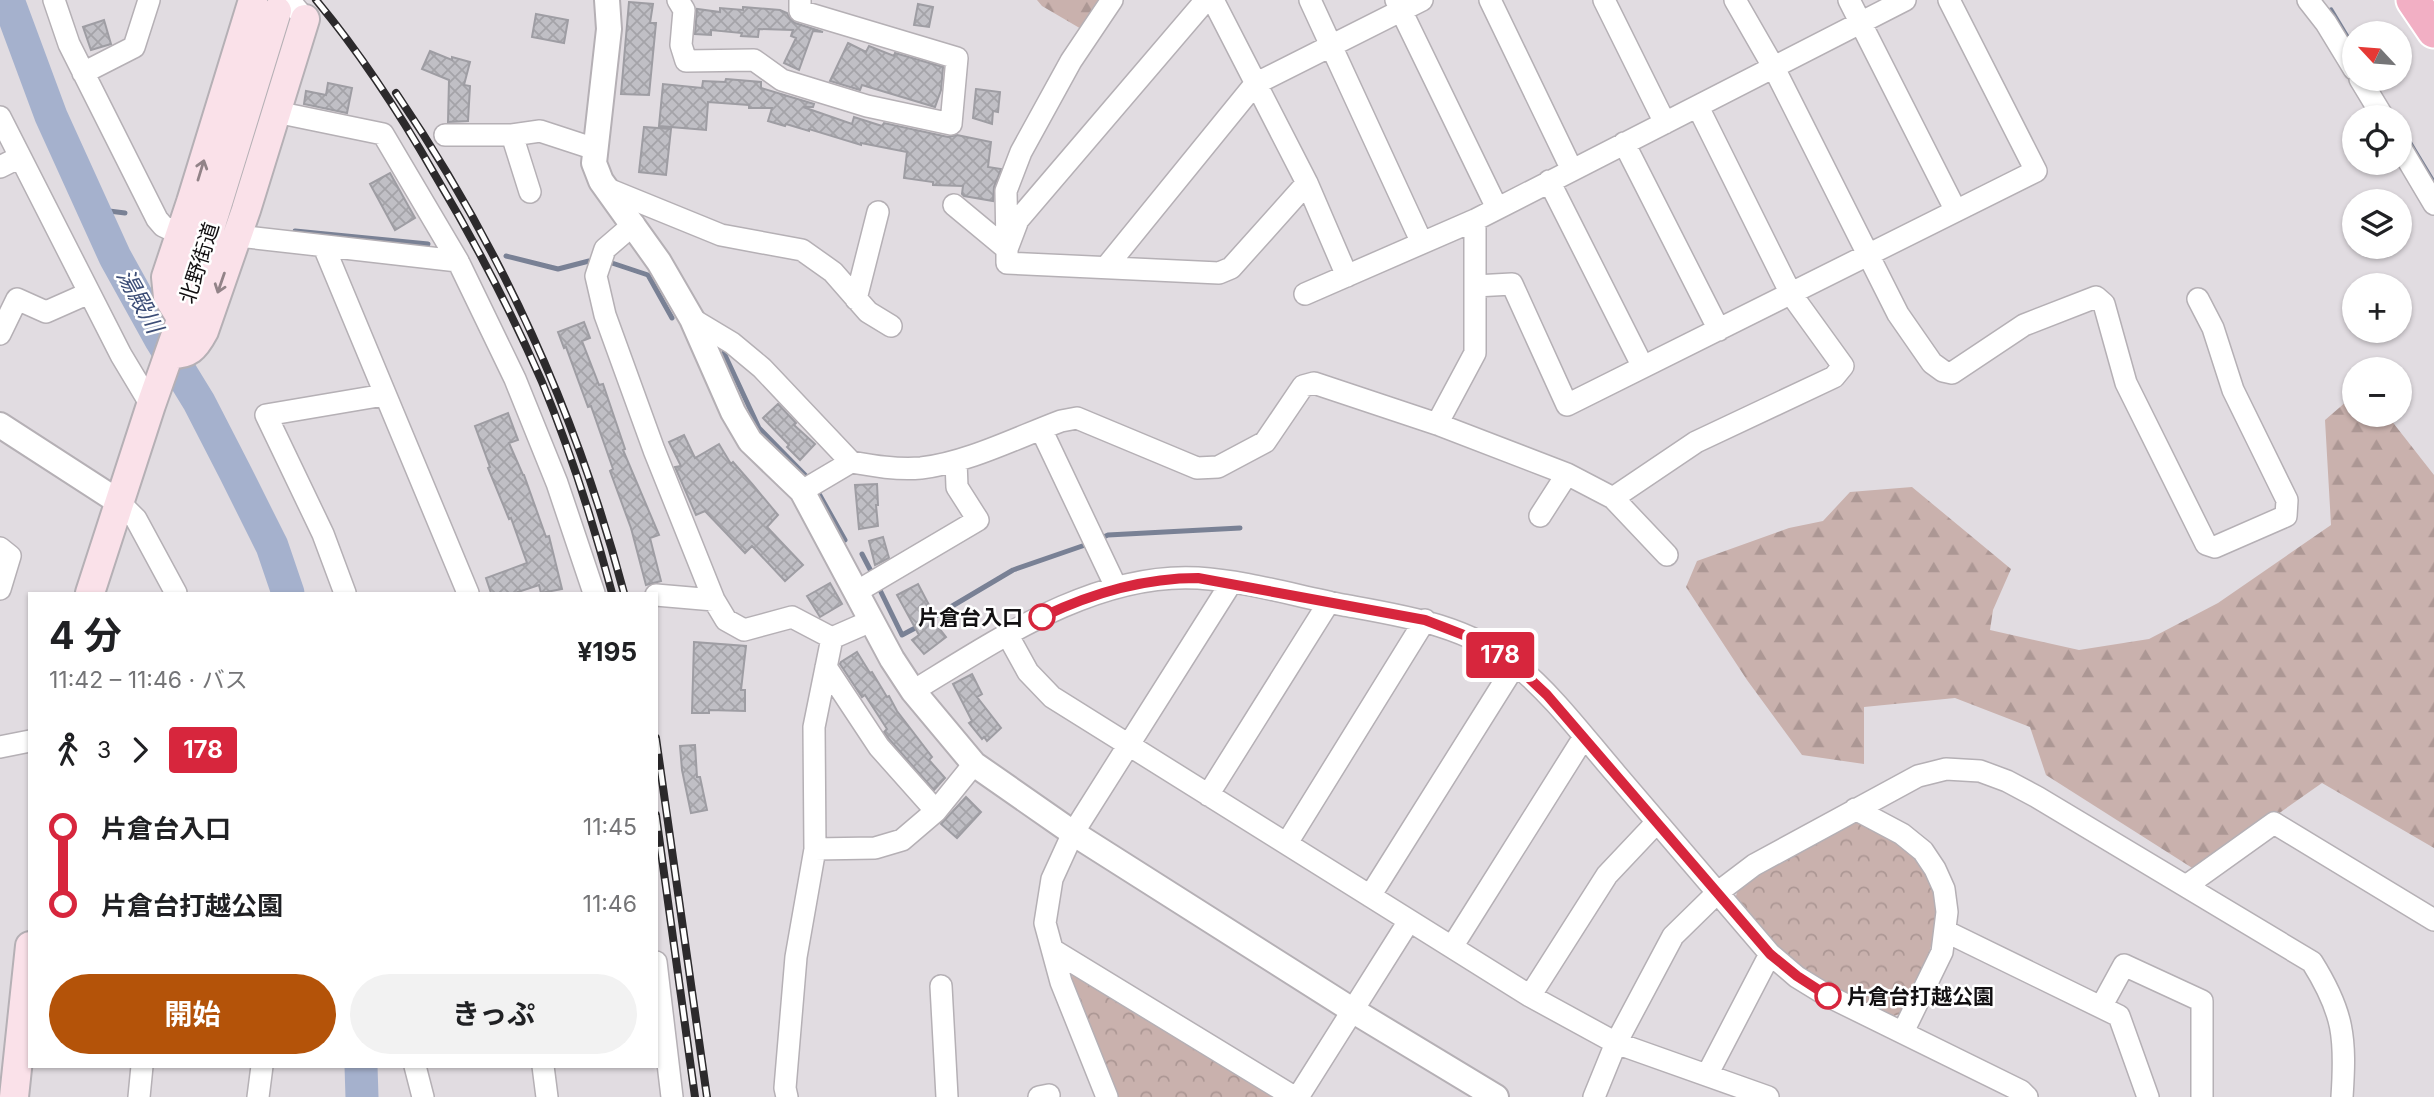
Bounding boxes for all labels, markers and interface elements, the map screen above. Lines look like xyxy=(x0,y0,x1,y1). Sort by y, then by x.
north arrow xyxy=(2342,21,2412,91)
map controls xyxy=(2342,21,2412,427)
button: locate xyxy=(2342,105,2412,175)
one-way arrow xyxy=(196,159,209,181)
button: layers xyxy=(2342,189,2412,259)
street label: 北野街道 xyxy=(174,219,224,307)
water label: 湯殿川 xyxy=(111,264,170,341)
one-way arrow xyxy=(214,272,226,294)
button: + xyxy=(2342,273,2412,343)
button: − xyxy=(2342,357,2412,427)
marker: 片倉台入口 xyxy=(1029,604,1055,630)
place label: 片倉台入口 xyxy=(918,605,1023,630)
text: 4 分 xyxy=(49,612,122,658)
line badge: 178 xyxy=(1460,632,1540,678)
text: ¥195 xyxy=(577,636,637,667)
text: 178 xyxy=(1480,640,1520,669)
text: 11:42 – 11:46 · バス xyxy=(49,666,248,694)
icon: walk xyxy=(49,731,87,769)
icon: forward xyxy=(121,731,159,769)
text: 178 xyxy=(183,735,223,764)
text: 3 xyxy=(97,736,111,764)
text: 片倉台入口 xyxy=(101,813,231,844)
text: 11:45 xyxy=(583,813,637,841)
text: 片倉台打越公園 xyxy=(101,890,283,921)
text: 11:46 xyxy=(583,890,637,918)
button: 開始 xyxy=(49,974,336,1054)
button: きっぷ xyxy=(350,974,637,1054)
marker: 片倉台打越公園 xyxy=(1815,983,1841,1009)
place label: 片倉台打越公園 xyxy=(1847,984,1994,1009)

